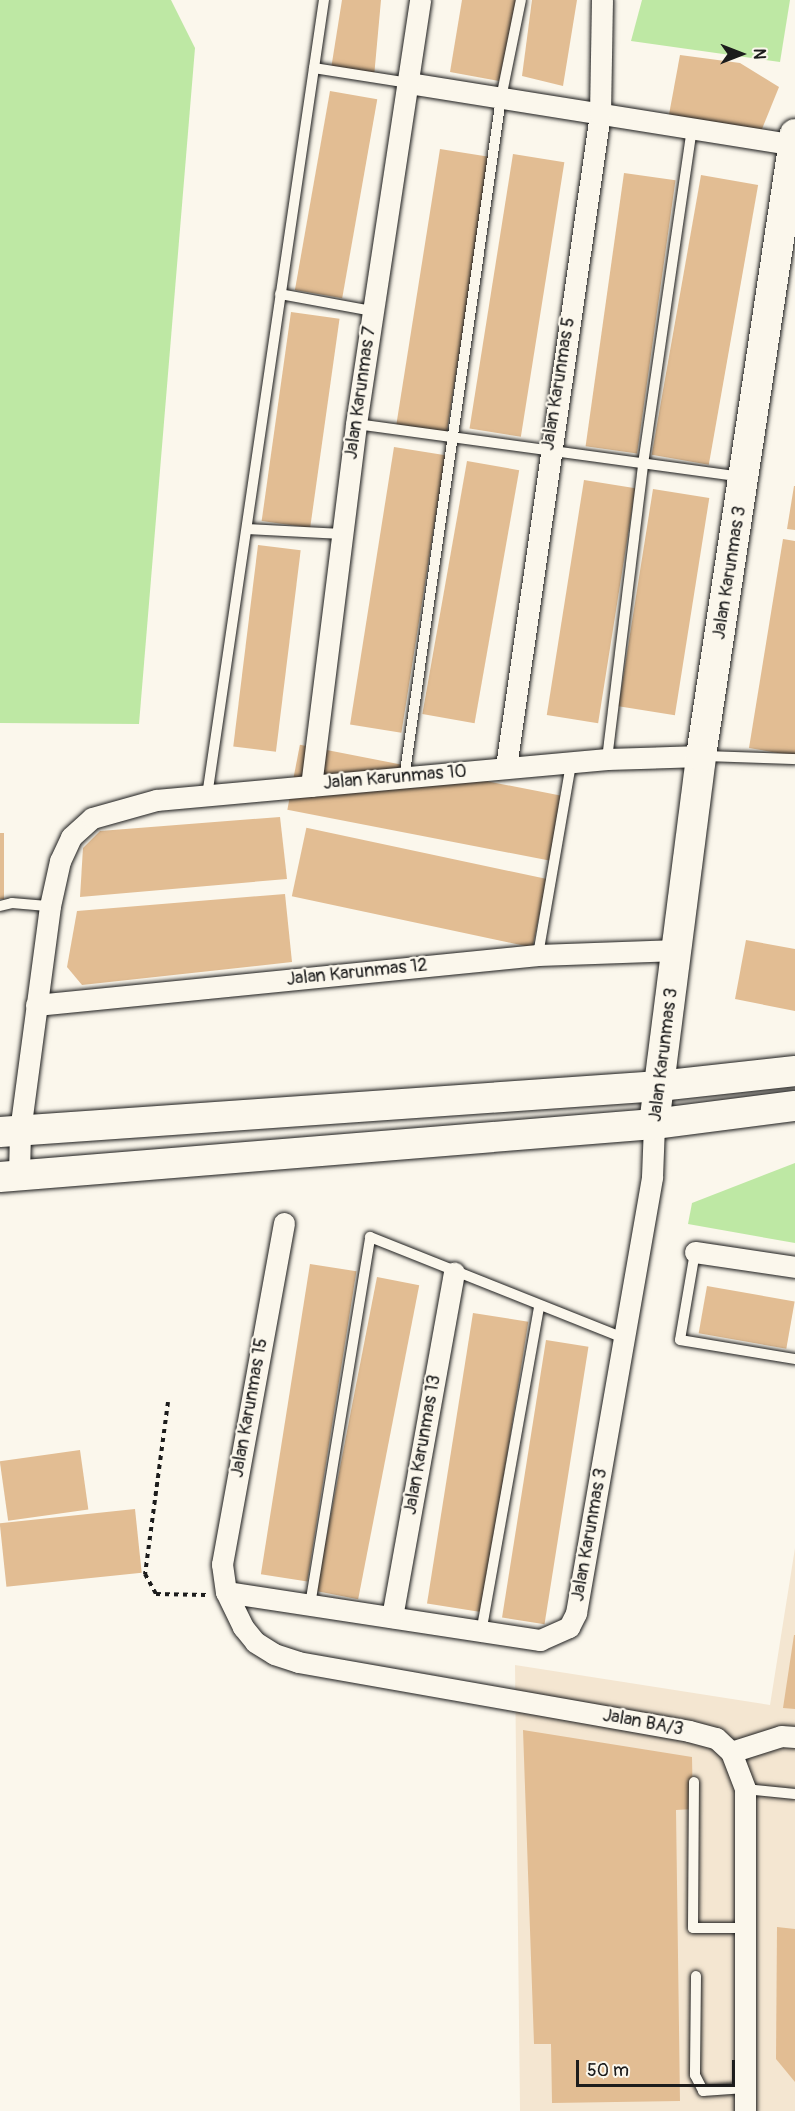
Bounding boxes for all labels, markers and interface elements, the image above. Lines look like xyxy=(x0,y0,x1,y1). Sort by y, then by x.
north arrow xyxy=(711,24,771,84)
text: N xyxy=(749,49,769,59)
street label: Jalan Karunmas 5 xyxy=(538,316,580,452)
street label: Jalan Karunmas 7 xyxy=(341,325,381,461)
street label: Jalan Karunmas 3 xyxy=(709,505,751,641)
street label: Jalan Karunmas 10 xyxy=(322,761,468,795)
street label: Jalan Karunmas 12 xyxy=(286,955,428,991)
street label: Jalan Karunmas 3 xyxy=(645,987,683,1123)
street label: Jalan Karunmas 15 xyxy=(227,1337,273,1479)
street label: Jalan Karunmas 13 xyxy=(400,1373,446,1517)
street label: Jalan Karunmas 3 xyxy=(568,1467,612,1603)
street label: Jalan BA/3 xyxy=(601,1705,685,1741)
scale bar xyxy=(579,2048,738,2086)
text: 50 m xyxy=(587,2059,629,2082)

